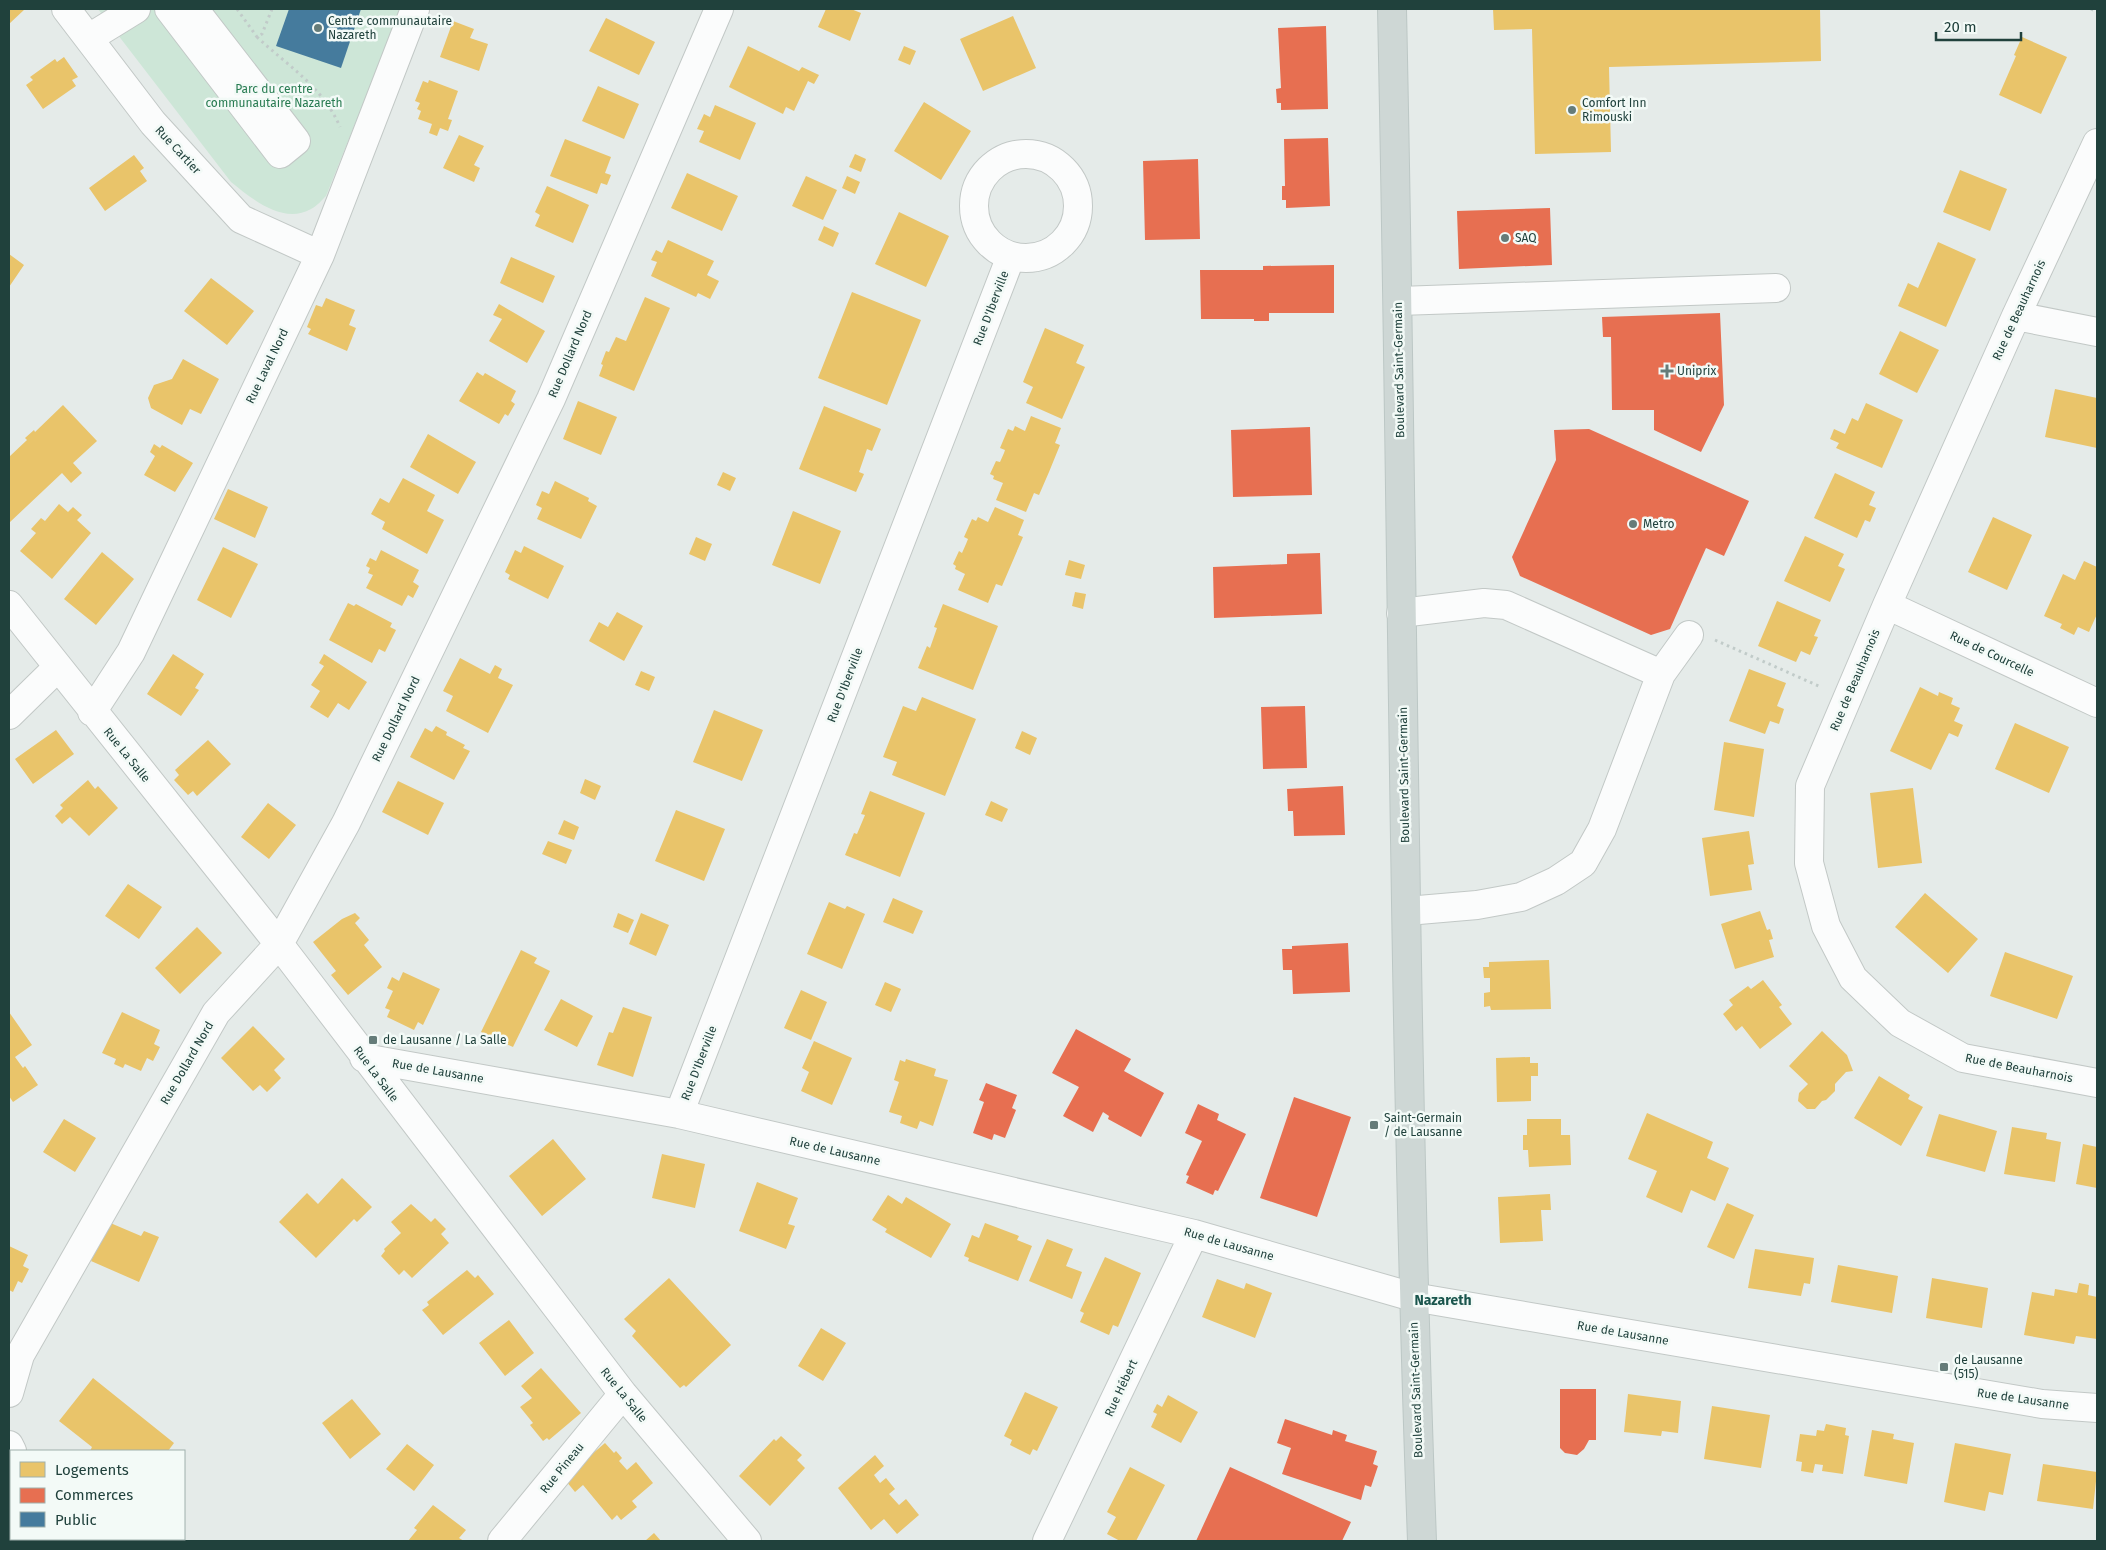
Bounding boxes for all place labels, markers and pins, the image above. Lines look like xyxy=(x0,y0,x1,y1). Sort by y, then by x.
place label: Centre communautaire Nazareth xyxy=(328,14,452,42)
marker: Centre communautaire Nazareth xyxy=(312,22,324,34)
place label: Comfort Inn Rimouski xyxy=(1582,96,1646,124)
marker: Comfort Inn Rimouski xyxy=(1566,104,1578,116)
place label: SAQ xyxy=(1515,231,1537,245)
marker: SAQ xyxy=(1499,232,1511,244)
place label: Uniprix xyxy=(1677,364,1717,378)
marker: Uniprix xyxy=(1661,365,1673,377)
place label: Metro xyxy=(1643,517,1675,531)
marker: Metro xyxy=(1627,518,1639,530)
place label: de Lausanne / La Salle xyxy=(383,1033,507,1047)
marker: de Lausanne / La Salle xyxy=(367,1034,379,1046)
place label: Saint-Germain / de Lausanne xyxy=(1384,1111,1462,1139)
marker: Saint-Germain / de Lausanne xyxy=(1368,1119,1380,1131)
place label: de Lausanne (515) xyxy=(1954,1353,2023,1381)
marker: de Lausanne (515) xyxy=(1938,1361,1950,1373)

